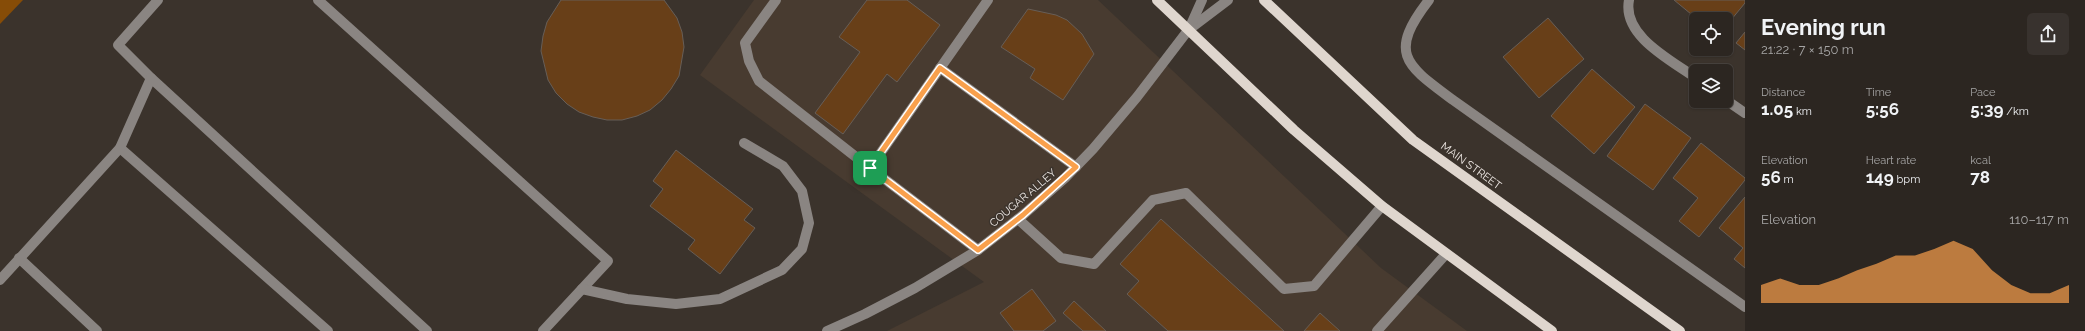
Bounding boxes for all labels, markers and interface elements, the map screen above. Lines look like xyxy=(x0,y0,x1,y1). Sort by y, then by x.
map controls xyxy=(1689,12,1733,108)
button: locate xyxy=(1689,12,1733,56)
button: share xyxy=(2027,13,2069,55)
text: Evening run xyxy=(1761,14,1886,40)
text: 21:22 · 7 × 150 m xyxy=(1761,42,1854,57)
button: layers xyxy=(1689,64,1733,108)
text: Distance xyxy=(1761,86,1805,99)
text: Time xyxy=(1866,86,1891,99)
text: Pace xyxy=(1970,86,1996,99)
text: 1.05 xyxy=(1761,99,1793,119)
text: 5:56 xyxy=(1866,99,1899,119)
text: 5:39 xyxy=(1970,99,2003,119)
text: km xyxy=(1793,105,1812,118)
text: /km xyxy=(2003,105,2029,118)
street label: MAIN STREET xyxy=(1438,140,1504,193)
pin xyxy=(853,151,887,185)
text: Elevation xyxy=(1761,154,1808,167)
text: Heart rate xyxy=(1866,154,1916,167)
text: kcal xyxy=(1970,154,1991,167)
icon: arrive xyxy=(859,157,881,179)
street label: COUGAR ALLEY xyxy=(987,166,1059,230)
text: 56 xyxy=(1761,167,1781,187)
text: 149 xyxy=(1866,167,1894,187)
text: 78 xyxy=(1970,167,1990,187)
text: m xyxy=(1781,173,1794,186)
text: bpm xyxy=(1894,173,1920,186)
text: Elevation xyxy=(1761,212,1816,227)
text: 110–117 m xyxy=(2009,212,2069,227)

